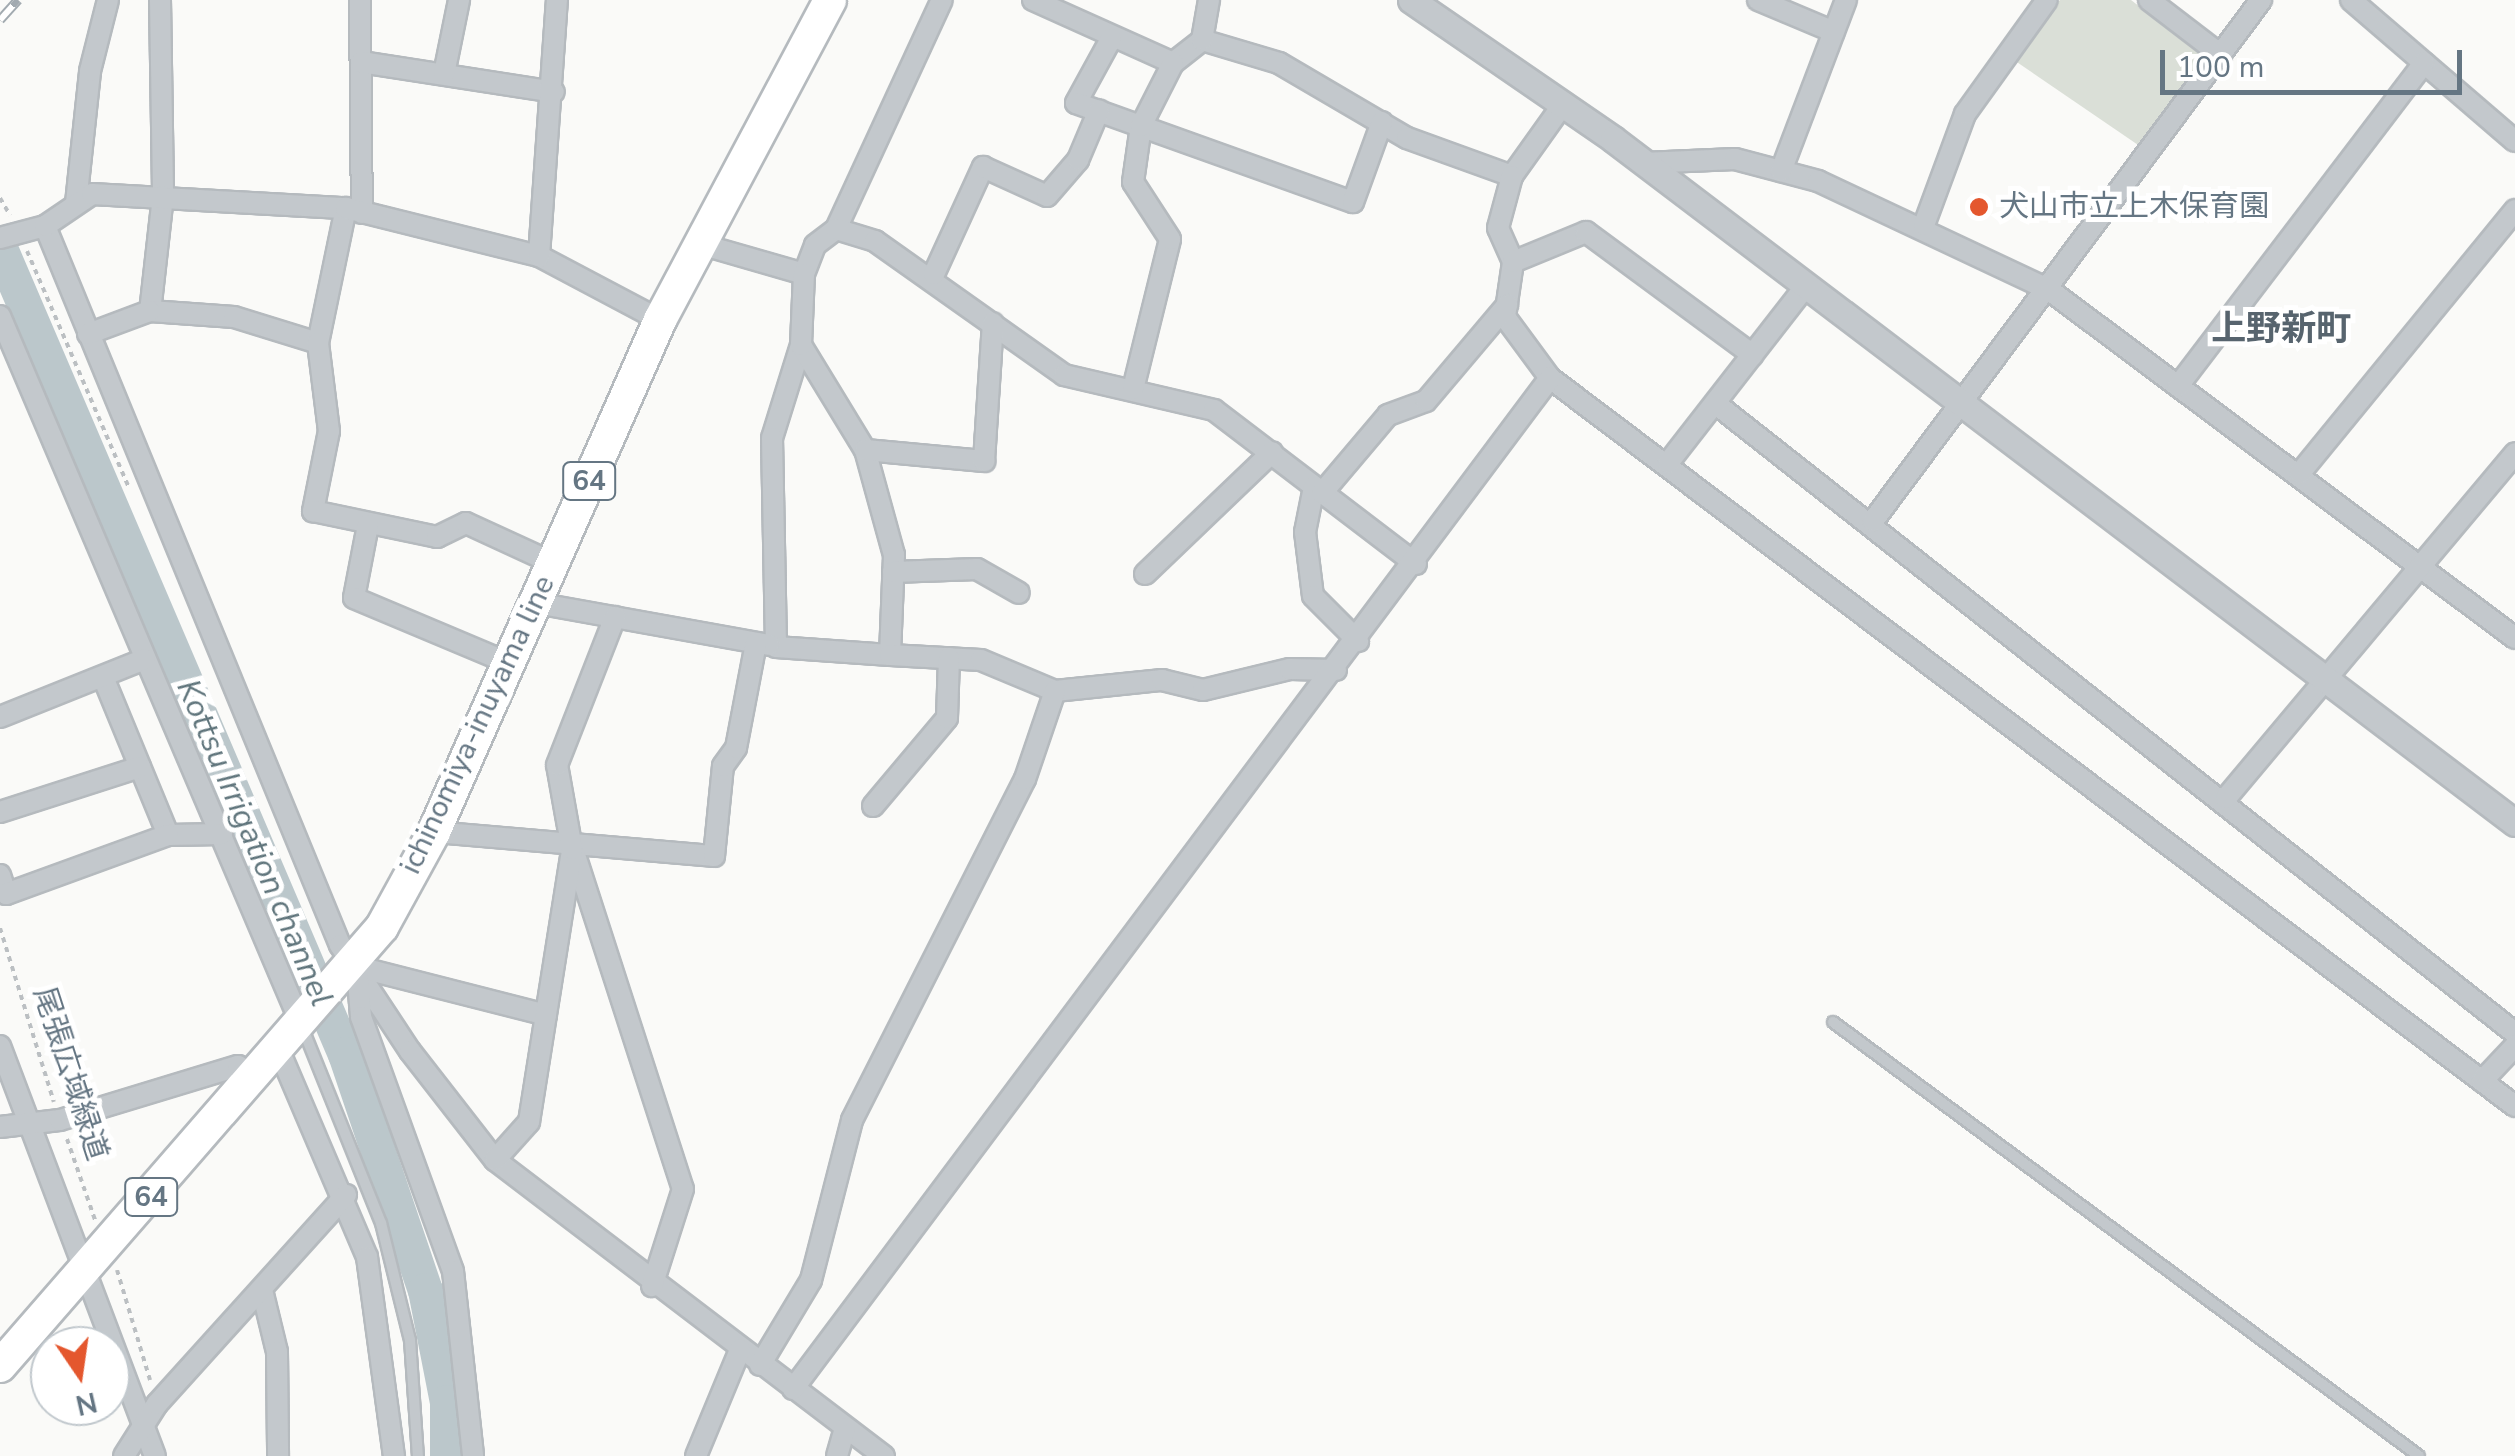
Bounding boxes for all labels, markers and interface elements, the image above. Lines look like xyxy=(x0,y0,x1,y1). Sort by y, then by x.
scale bar xyxy=(2165,30,2468,92)
text: 100 m xyxy=(2177,47,2264,88)
place label: 犬山市立上木保育園 xyxy=(1999,189,2269,225)
marker: 犬山市立上木保育園 xyxy=(1968,196,1990,218)
district label: 上野新町 xyxy=(2211,308,2351,350)
road number: 64 xyxy=(562,458,616,504)
street label: ichinomiya-inuyama line xyxy=(393,570,563,880)
water label: Kottsu Irrigation channel xyxy=(168,674,340,1012)
street label: 尾張広域緑道 xyxy=(25,983,115,1165)
road number: 64 xyxy=(124,1174,178,1220)
north arrow xyxy=(30,1326,130,1426)
text: N xyxy=(72,1382,101,1424)

